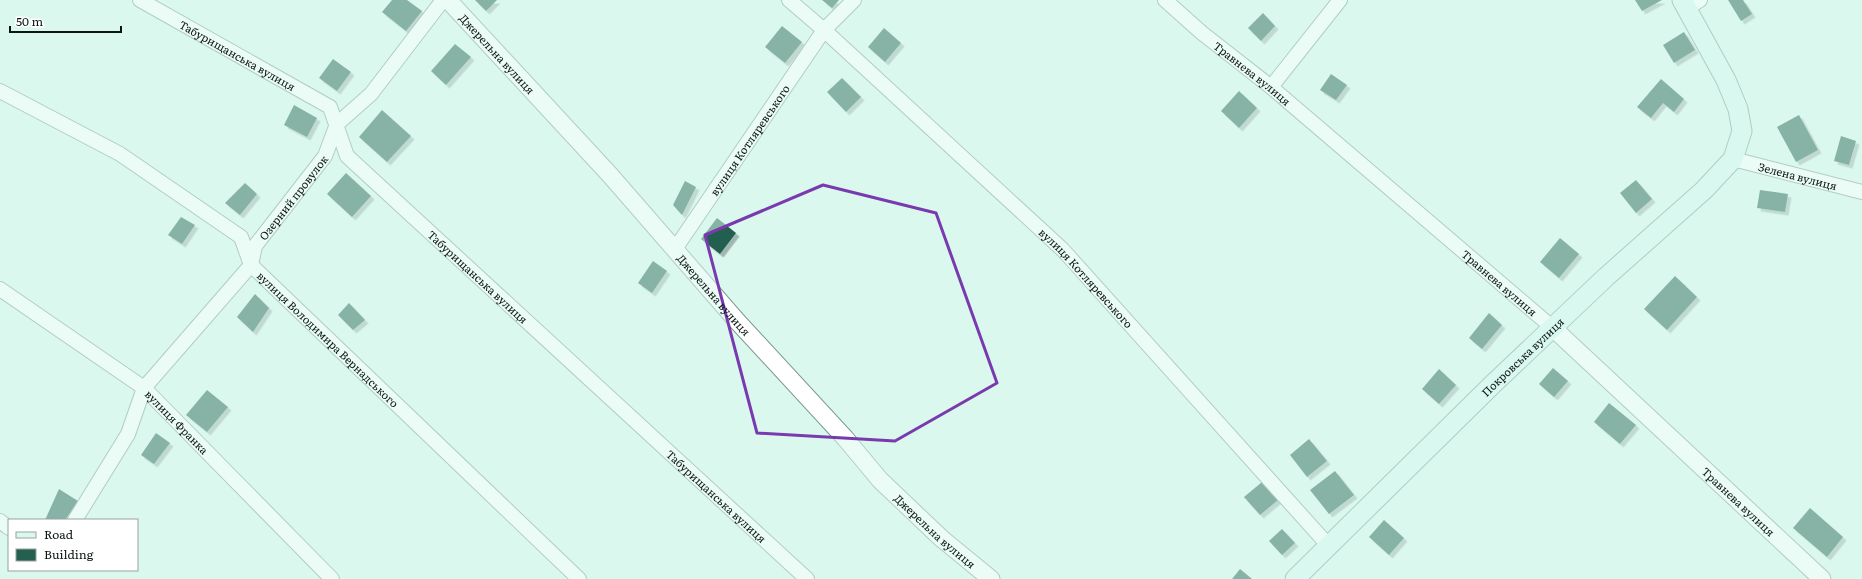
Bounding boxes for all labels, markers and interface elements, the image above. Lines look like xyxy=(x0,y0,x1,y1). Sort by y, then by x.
scale bar xyxy=(10,8,121,34)
street label: Джерельна вулиця xyxy=(456,10,539,97)
text: 50 m xyxy=(16,12,43,30)
street label: Табурищанська вулиця xyxy=(177,16,299,94)
street label: Травнева вулиця xyxy=(1211,37,1295,109)
street label: вулиця Котляревського xyxy=(706,81,793,199)
street label: Озерний провулок xyxy=(255,151,331,243)
street label: Зелена вулиця xyxy=(1757,158,1839,193)
street label: вулиця Котляревського xyxy=(1036,224,1137,331)
street label: Табурищанська вулиця xyxy=(424,226,532,327)
street label: Травнева вулиця xyxy=(1458,246,1541,320)
street label: Джерельна вулиця xyxy=(674,250,755,339)
street label: вулиця Володимира Вернадського xyxy=(254,267,403,411)
street label: Покровська вулиця xyxy=(1477,313,1567,400)
street label: вулиця Франка xyxy=(142,386,213,457)
street label: Табурищанська вулиця xyxy=(663,446,770,546)
street label: Травнева вулиця xyxy=(1699,463,1779,540)
street label: Джерельна вулиця xyxy=(891,490,980,572)
legend xyxy=(8,519,138,571)
text: Road xyxy=(44,525,74,543)
text: Building xyxy=(44,545,94,563)

